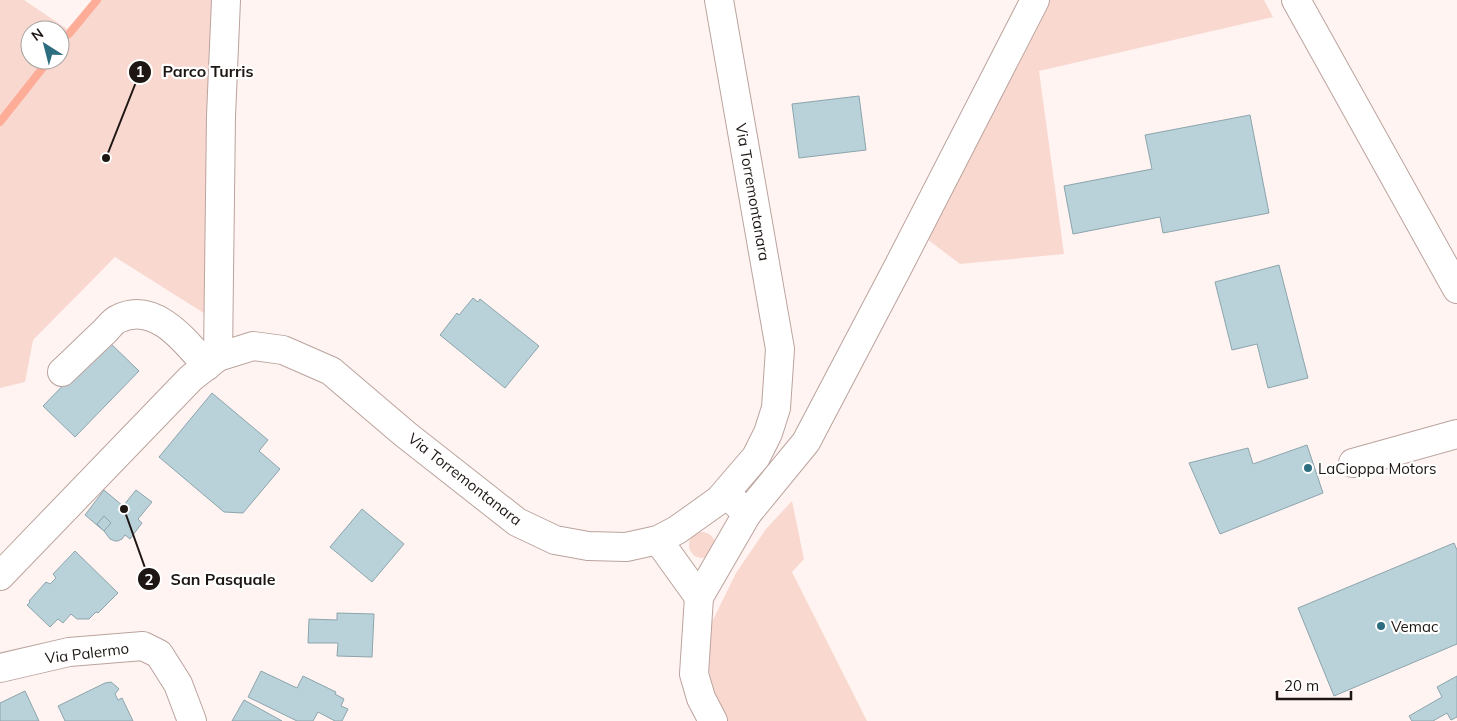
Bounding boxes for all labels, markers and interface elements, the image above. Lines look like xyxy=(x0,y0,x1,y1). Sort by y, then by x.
north arrow xyxy=(20,20,70,70)
text: N xyxy=(28,24,47,45)
callout: Parco Turris xyxy=(127,56,264,87)
text: Parco Turris xyxy=(162,61,254,81)
text: 1 xyxy=(135,62,145,81)
street label: Via Torremontanara xyxy=(732,122,774,262)
street label: Via Torremontanara xyxy=(404,429,526,529)
place label: LaCioppa Motors xyxy=(1318,459,1436,478)
marker: LaCioppa Motors xyxy=(1302,462,1314,474)
callout: San Pasquale xyxy=(136,564,286,595)
text: San Pasquale xyxy=(171,569,276,589)
text: 2 xyxy=(144,570,154,589)
place label: Vemac xyxy=(1391,617,1438,636)
marker: Vemac xyxy=(1375,620,1387,632)
street label: Via Palermo xyxy=(44,638,130,668)
scale bar xyxy=(1277,668,1351,700)
text: 20 m xyxy=(1284,676,1319,695)

